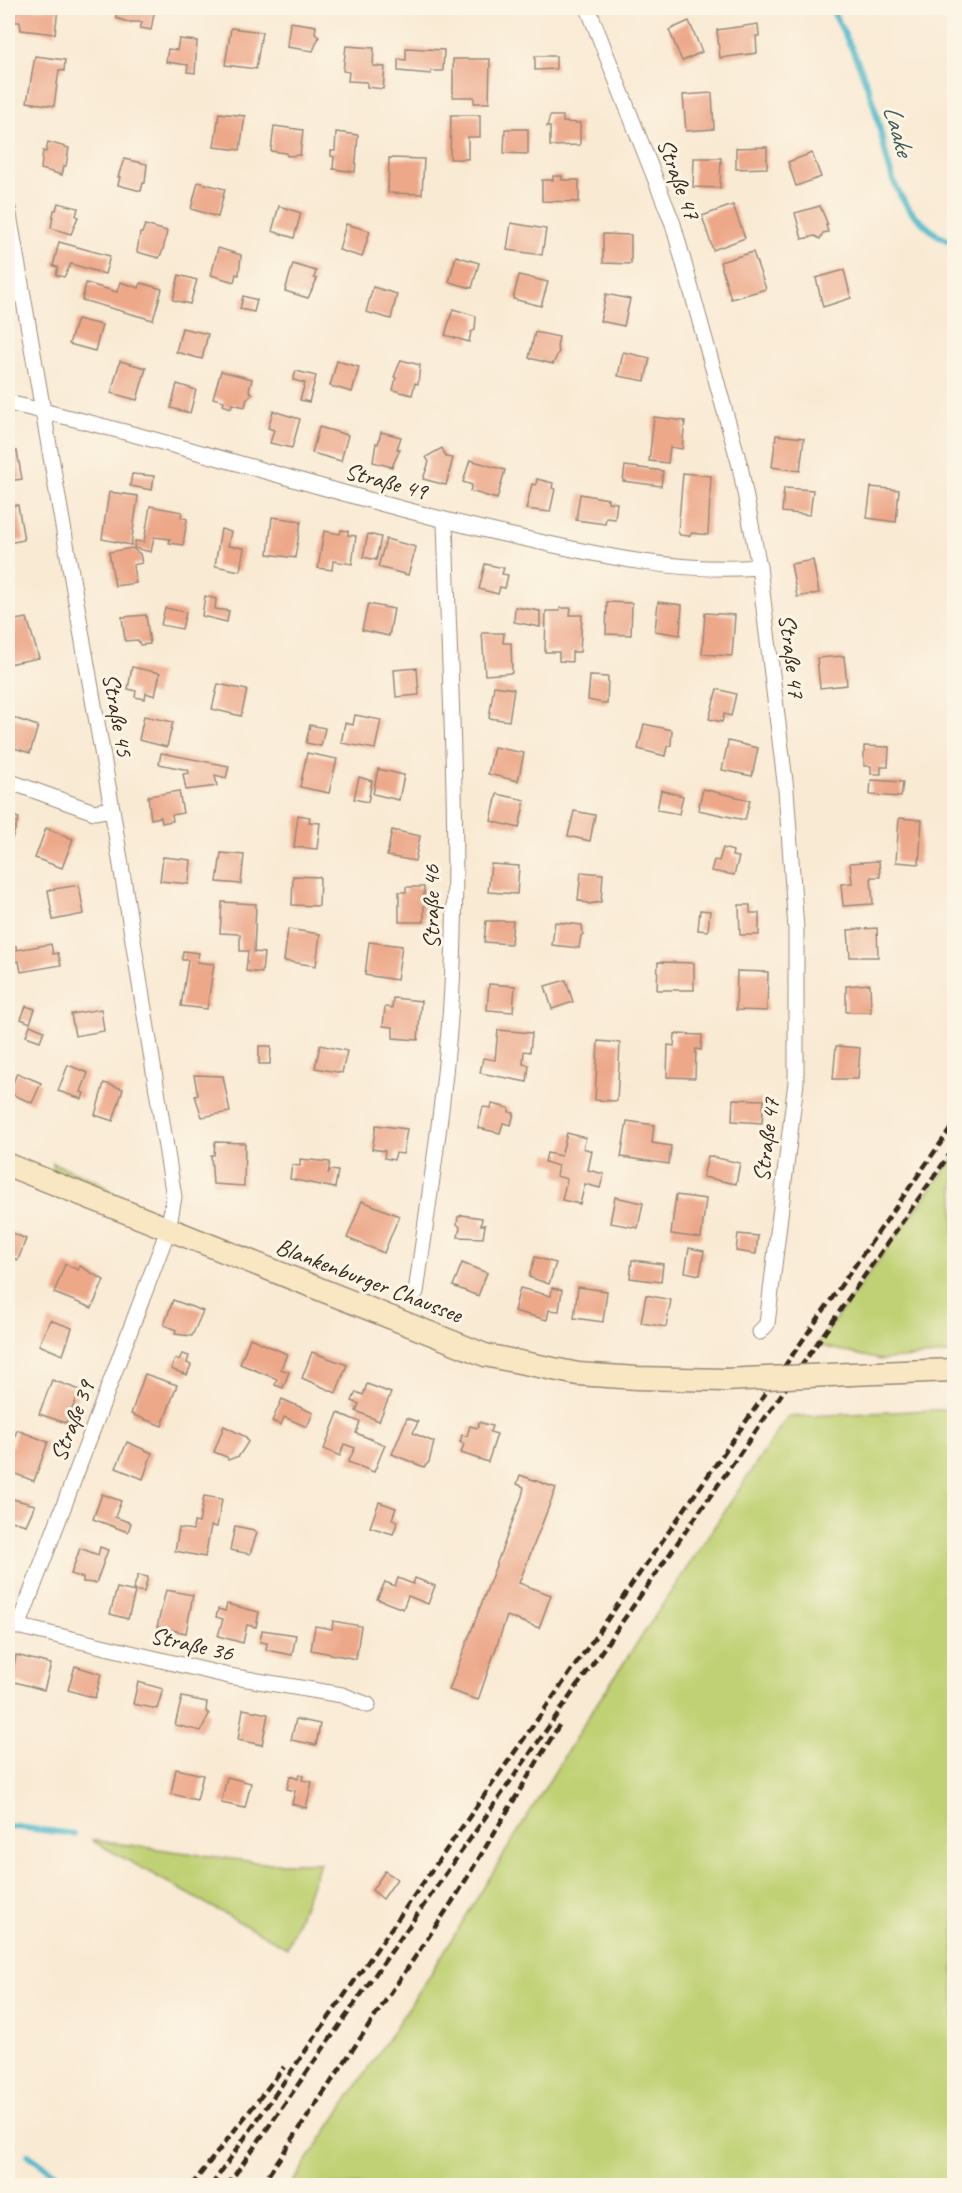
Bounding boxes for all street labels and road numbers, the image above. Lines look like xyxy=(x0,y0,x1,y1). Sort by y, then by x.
street label: Straße 47 xyxy=(651,134,708,225)
street label: Straße 49 xyxy=(342,456,433,507)
street label: Straße 47 xyxy=(772,612,812,701)
street label: Straße 45 xyxy=(96,671,140,760)
street label: Straße 46 xyxy=(416,864,446,949)
street label: Straße 47 xyxy=(746,1095,786,1184)
street label: Blankenburger Chaussee xyxy=(272,1231,468,1330)
street label: Straße 39 xyxy=(43,1374,102,1466)
street label: Straße 36 xyxy=(148,1620,237,1668)

